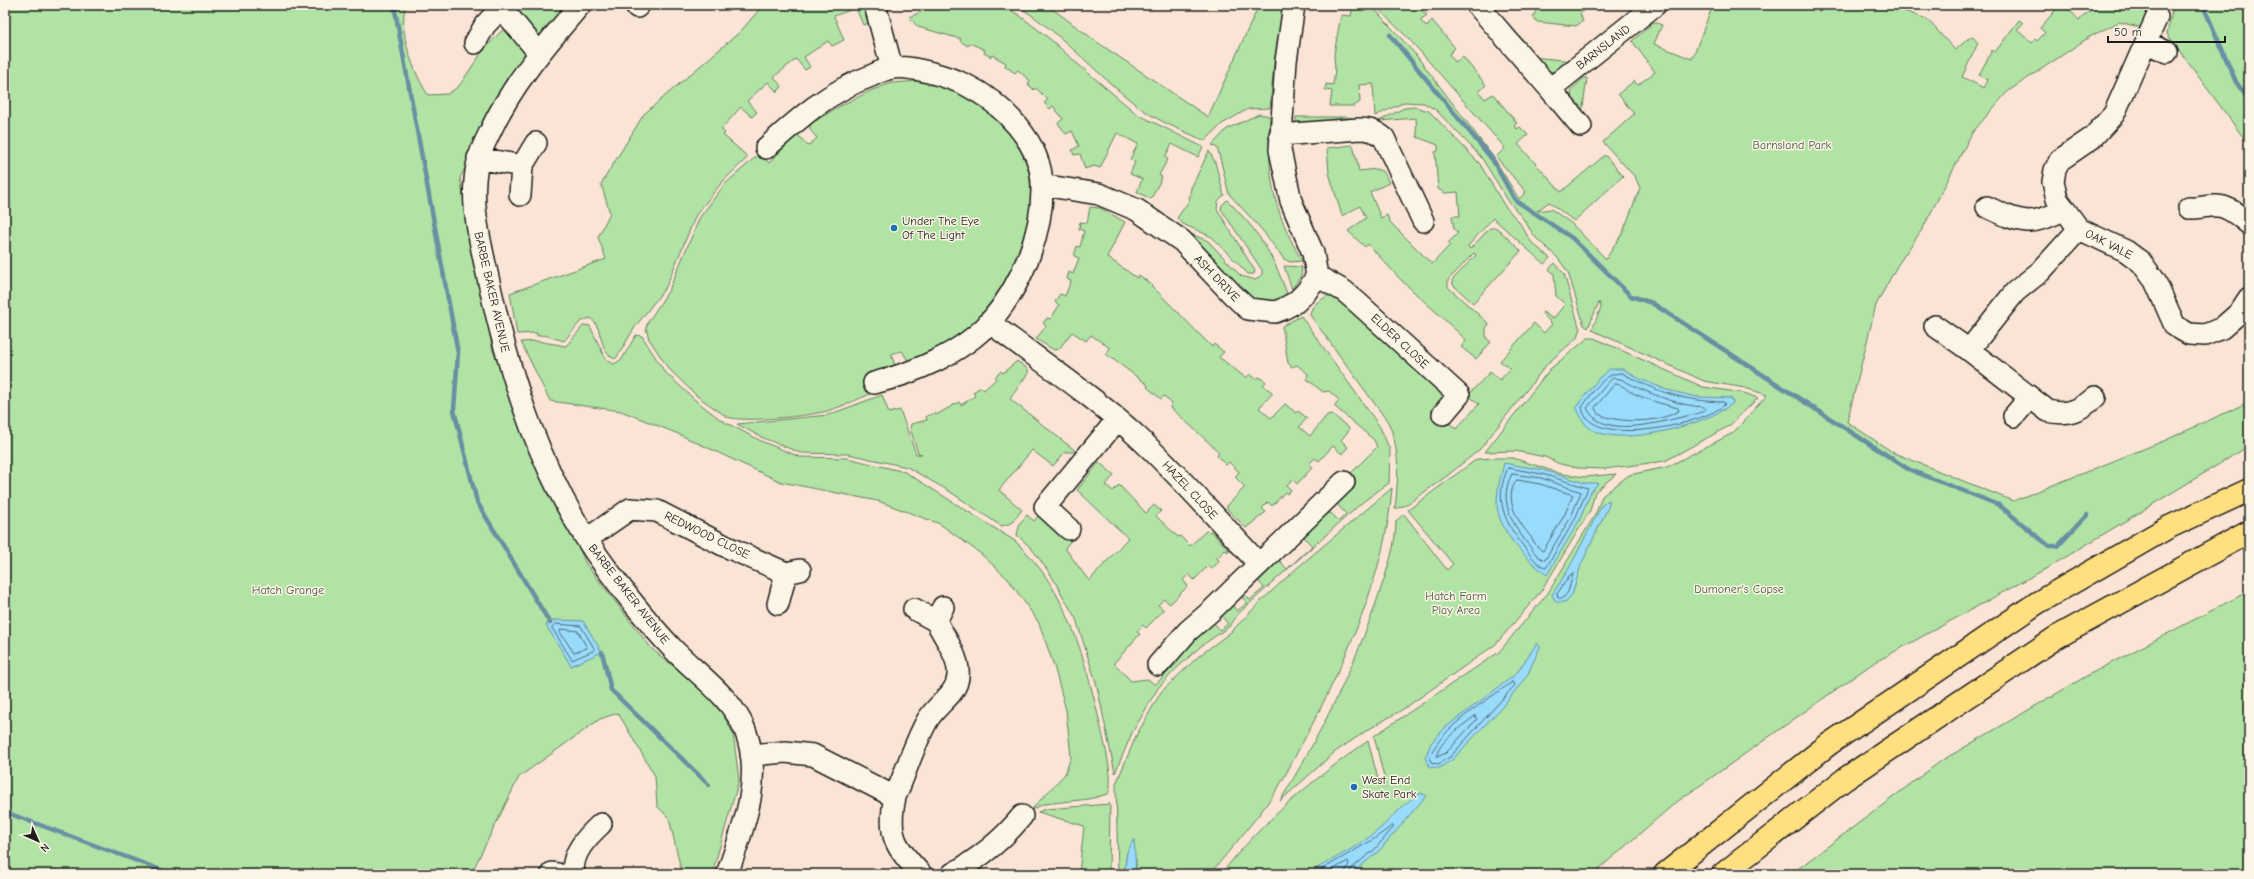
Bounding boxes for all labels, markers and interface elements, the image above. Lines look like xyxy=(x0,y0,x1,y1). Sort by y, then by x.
scale bar xyxy=(2108,18,2225,44)
street label: BARNSLAND xyxy=(1573,22,1633,72)
text: 50 m xyxy=(2114,25,2142,39)
park label: Barnsland Park xyxy=(1753,138,1832,152)
place label: Under The Eye Of The Light xyxy=(902,214,979,242)
marker: Under The Eye Of The Light xyxy=(889,223,899,233)
street label: OAK VALE xyxy=(2083,226,2135,262)
street label: BARBE BAKER AVENUE xyxy=(471,230,513,354)
street label: ASH DRIVE xyxy=(1191,252,1243,304)
street label: ELDER CLOSE xyxy=(1368,311,1432,371)
street label: HAZEL CLOSE xyxy=(1159,458,1221,522)
street label: REDWOOD CLOSE xyxy=(662,508,752,562)
street label: BARBE BAKER AVENUE xyxy=(586,541,672,647)
park label: Dumoner's Copse xyxy=(1694,582,1784,596)
park label: Hatch Grange xyxy=(252,583,324,597)
park label: Hatch Farm Play Area xyxy=(1425,589,1487,617)
place label: West End Skate Park xyxy=(1362,773,1417,801)
marker: West End Skate Park xyxy=(1349,782,1359,792)
north arrow xyxy=(18,821,58,861)
text: N xyxy=(38,841,52,855)

